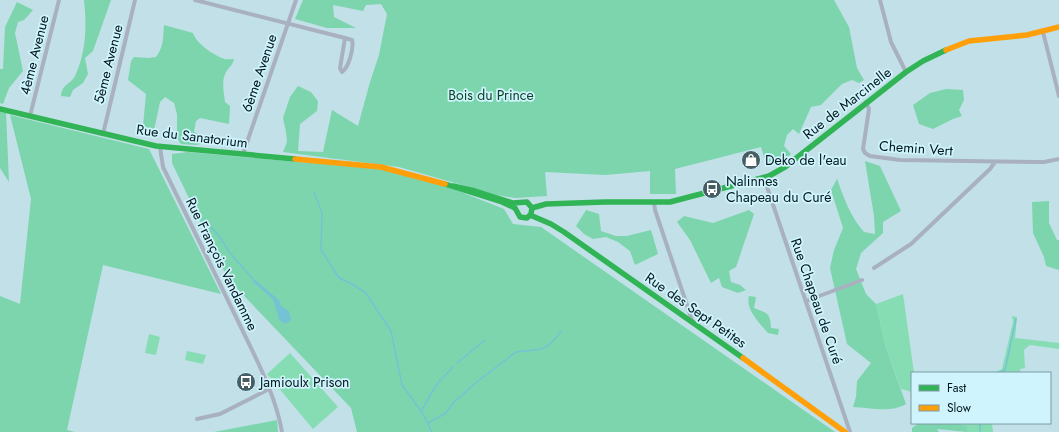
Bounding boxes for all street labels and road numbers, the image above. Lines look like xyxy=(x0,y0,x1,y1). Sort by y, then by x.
street label: 4ème Avenue xyxy=(14,13,54,97)
street label: 5ème Avenue xyxy=(88,22,128,106)
street label: 6ème Avenue xyxy=(236,31,282,115)
street label: Rue de Marcinelle xyxy=(799,62,895,144)
street label: Rue du Sanatorium xyxy=(135,119,249,153)
street label: Chemin Vert xyxy=(879,135,954,161)
street label: Rue François Vandamme xyxy=(181,194,263,334)
street label: Rue Chapeau de Curé xyxy=(786,235,848,367)
street label: Rue des Sept Petites xyxy=(641,267,751,353)

